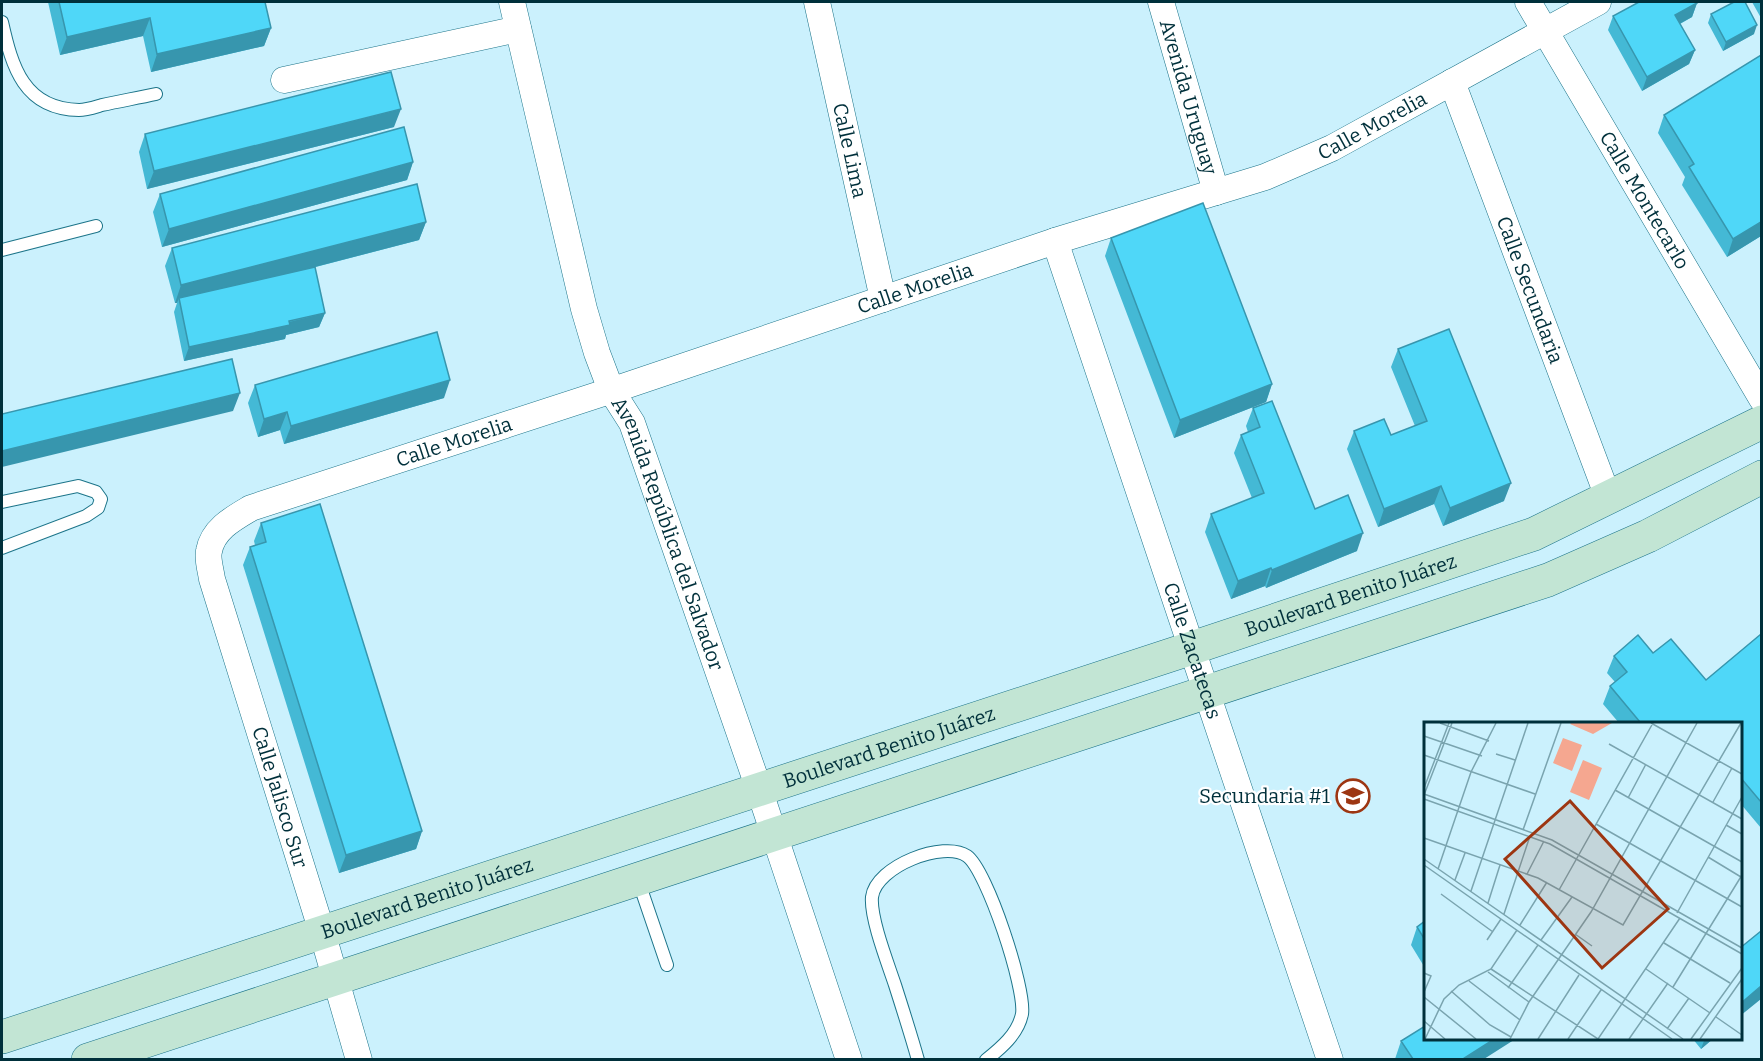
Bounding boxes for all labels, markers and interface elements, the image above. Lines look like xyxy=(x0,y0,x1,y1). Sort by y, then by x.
street label: Avenida Uruguay xyxy=(1155,17,1222,178)
street label: Calle Morelia xyxy=(1314,86,1431,165)
street label: Calle Lima xyxy=(828,101,872,200)
street label: Calle Montecarlo xyxy=(1595,127,1695,273)
street label: Calle Secundaria xyxy=(1492,213,1569,367)
street label: Calle Morelia xyxy=(854,258,976,319)
street label: Avenida República del Salvador xyxy=(606,392,729,674)
street label: Calle Morelia xyxy=(393,412,515,472)
street label: Boulevard Benito Juárez xyxy=(1242,549,1459,642)
street label: Calle Zacatecas xyxy=(1158,579,1227,722)
street label: Boulevard Benito Juárez xyxy=(780,701,998,793)
inset map xyxy=(1424,722,1742,1040)
street label: Calle Jalisco Sur xyxy=(247,723,313,871)
school or university icon: Secundaria #1 xyxy=(1335,778,1371,814)
place label: Secundaria #1 xyxy=(1199,784,1330,808)
street label: Boulevard Benito Juárez xyxy=(318,852,536,944)

